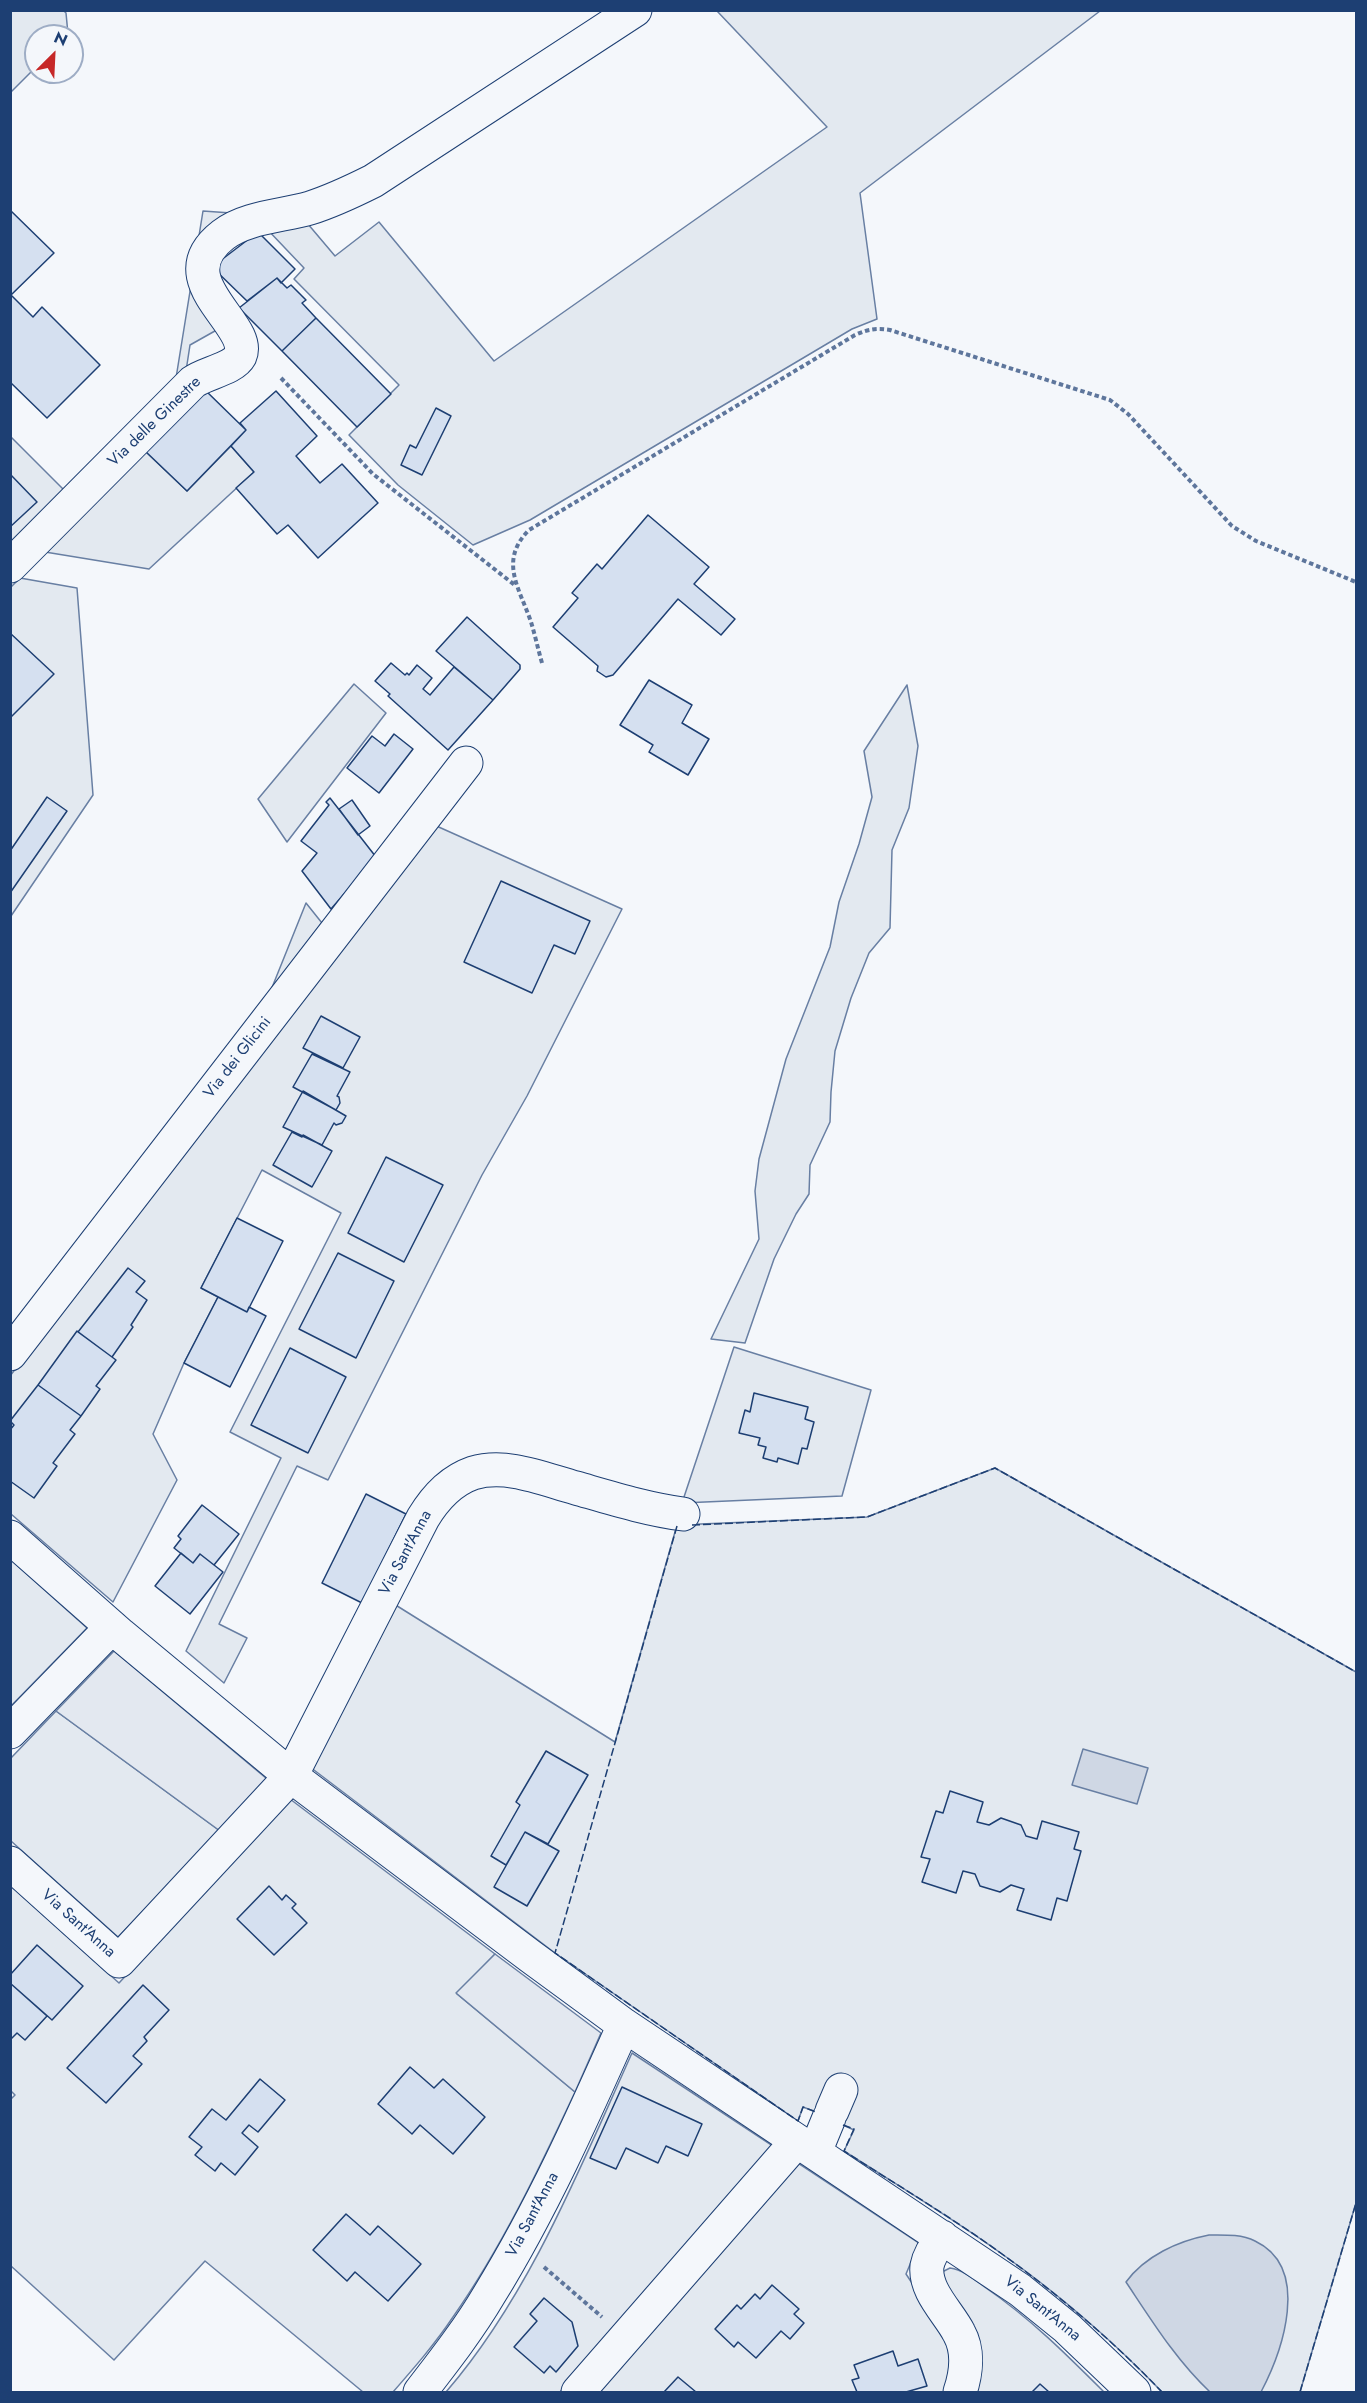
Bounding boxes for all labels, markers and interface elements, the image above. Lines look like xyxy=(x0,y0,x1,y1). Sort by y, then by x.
north arrow xyxy=(24,24,84,84)
text: N xyxy=(50,26,71,52)
street label: Via delle Ginestre xyxy=(104,373,206,471)
street label: Via dei Glicini xyxy=(200,1013,276,1103)
street label: Via Sant'Anna xyxy=(376,1507,436,1599)
street label: Via Sant'Anna xyxy=(37,1886,119,1962)
street label: Via Sant'Anna xyxy=(503,2169,563,2261)
street label: Via Sant'Anna xyxy=(1000,2272,1084,2346)

